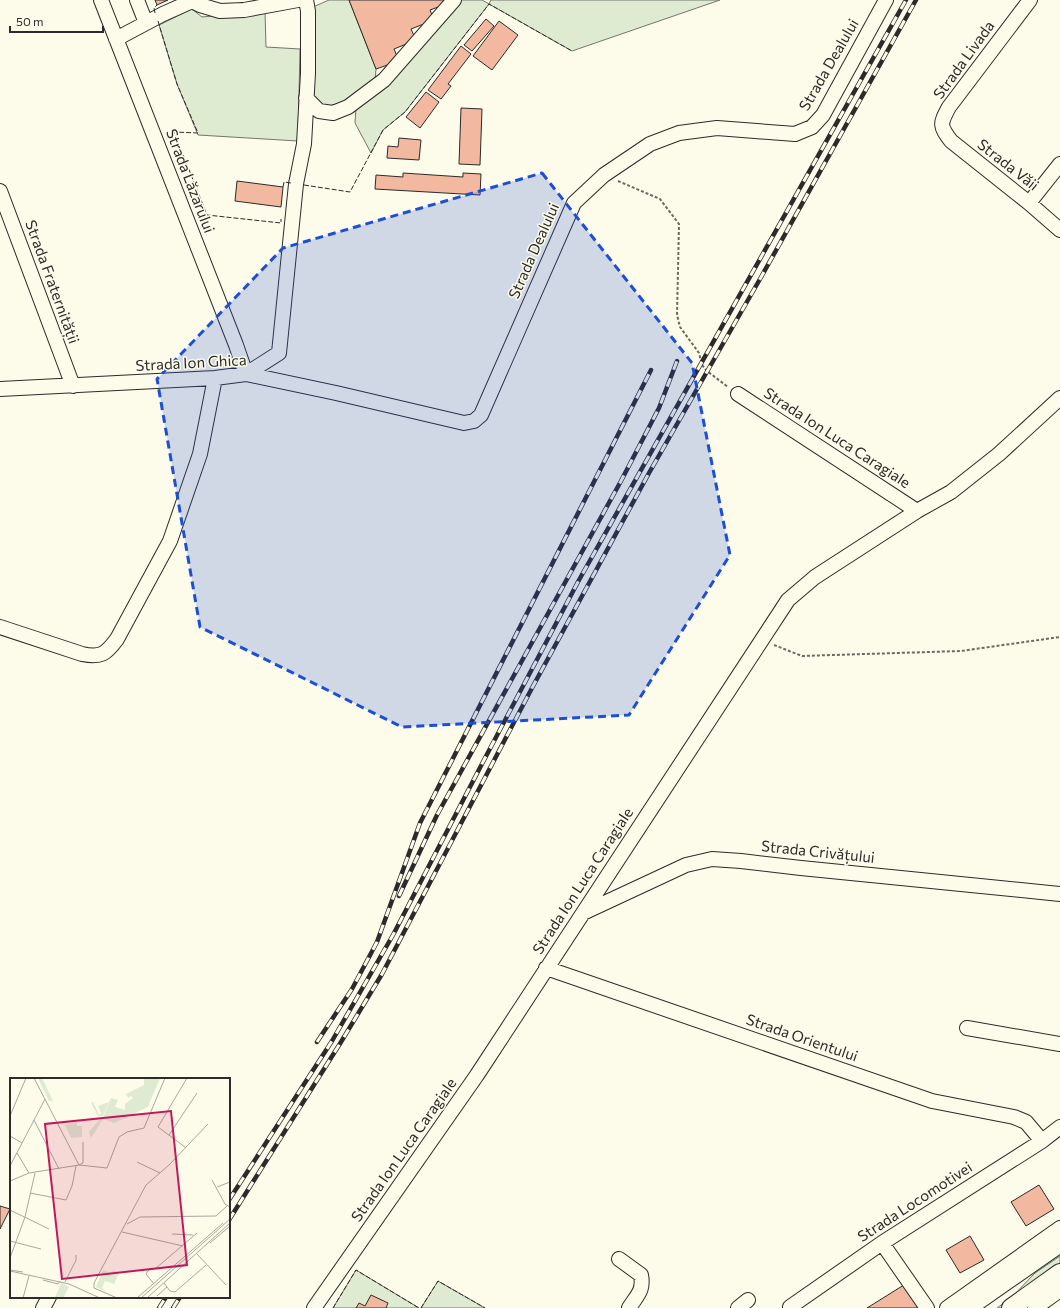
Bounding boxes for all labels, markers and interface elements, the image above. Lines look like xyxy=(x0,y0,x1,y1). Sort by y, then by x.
scale bar xyxy=(10,8,103,34)
text: 50 m xyxy=(16,14,44,28)
street label: Strada Dealului xyxy=(795,15,862,114)
street label: Strada Livada xyxy=(929,17,998,102)
street label: Strada Lăzarului xyxy=(163,126,219,235)
street label: Strada Văii xyxy=(974,135,1043,194)
street label: Strada Dealului xyxy=(504,200,562,301)
street label: Strada Fraternității xyxy=(20,217,84,347)
street label: Strada Ion Ghica xyxy=(135,350,247,374)
street label: Strada Ion Luca Caragiale xyxy=(761,383,914,491)
street label: Strada Ion Luca Caragiale xyxy=(528,804,636,957)
street label: Strada Crivățului xyxy=(760,836,876,868)
street label: Strada Orientului xyxy=(744,1009,861,1065)
street label: Strada Ion Luca Caragiale xyxy=(347,1074,460,1225)
inset map xyxy=(10,1078,230,1298)
street label: Strada Locomotivei xyxy=(854,1157,975,1245)

